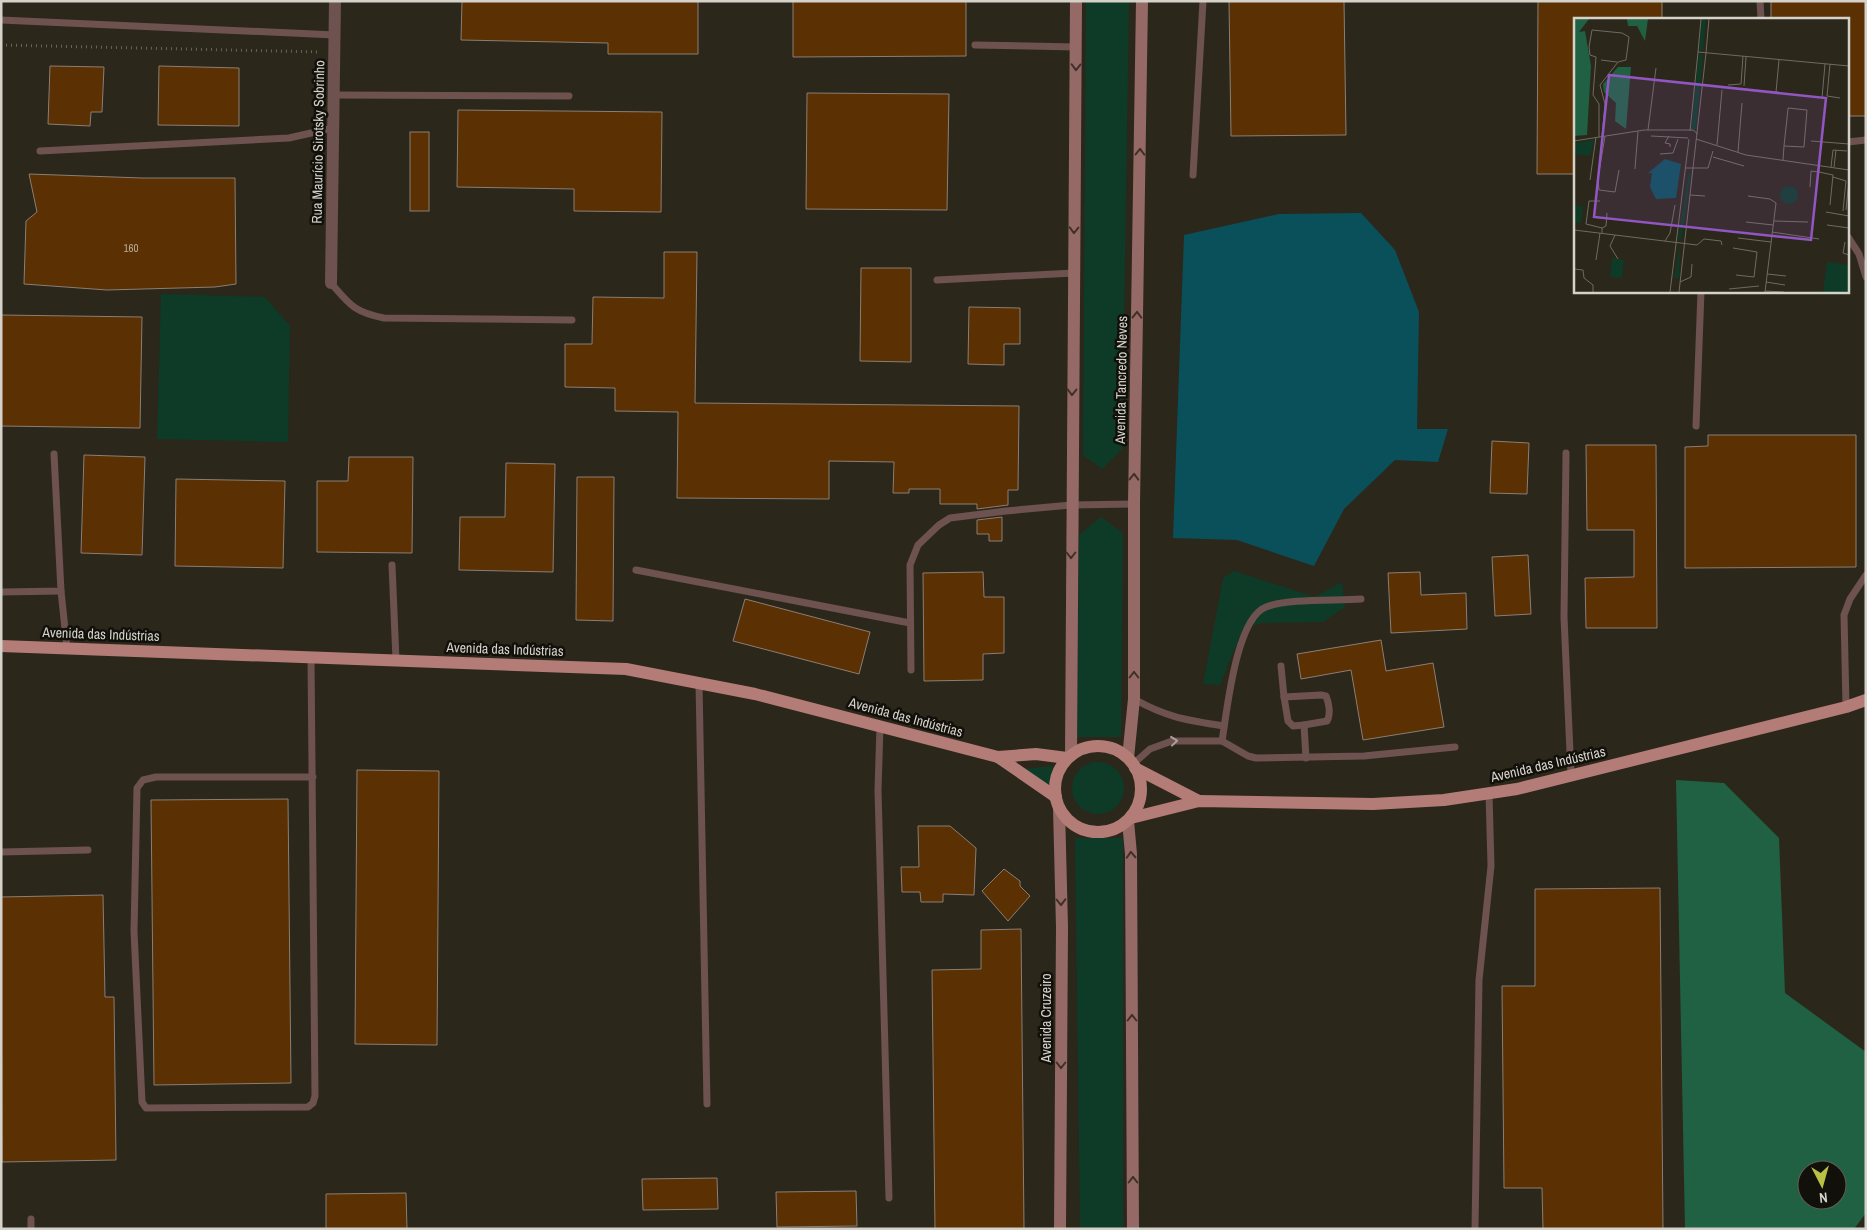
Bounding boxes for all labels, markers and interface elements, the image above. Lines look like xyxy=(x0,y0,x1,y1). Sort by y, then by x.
inset map xyxy=(1574,18,1850,292)
street label: Rua Maurício Sirotsky Sobrinho xyxy=(308,60,328,224)
one-way arrow xyxy=(1071,64,1081,72)
one-way arrow xyxy=(1134,148,1145,156)
one-way arrow xyxy=(1069,226,1079,234)
house number: 160 xyxy=(123,241,139,255)
one-way arrow xyxy=(1132,310,1142,318)
street label: Avenida Tancredo Neves xyxy=(1111,316,1131,445)
one-way arrow xyxy=(1067,389,1077,397)
one-way arrow xyxy=(1129,473,1139,480)
one-way arrow xyxy=(1066,552,1076,559)
street label: Avenida das Indústrias xyxy=(41,623,160,645)
street label: Avenida das Indústrias xyxy=(445,638,564,660)
one-way arrow xyxy=(1129,670,1139,678)
street label: Avenida das Indústrias xyxy=(846,693,965,741)
one-way arrow xyxy=(1170,736,1178,747)
street label: Avenida das Indústrias xyxy=(1488,742,1607,786)
one-way arrow xyxy=(1125,851,1136,859)
one-way arrow xyxy=(1056,898,1067,906)
street label: Avenida Cruzeiro xyxy=(1037,973,1055,1064)
one-way arrow xyxy=(1127,1013,1137,1021)
one-way arrow xyxy=(1056,1061,1066,1069)
north arrow xyxy=(1797,1160,1847,1210)
one-way arrow xyxy=(1128,1176,1138,1184)
text: N xyxy=(1818,1189,1828,1207)

